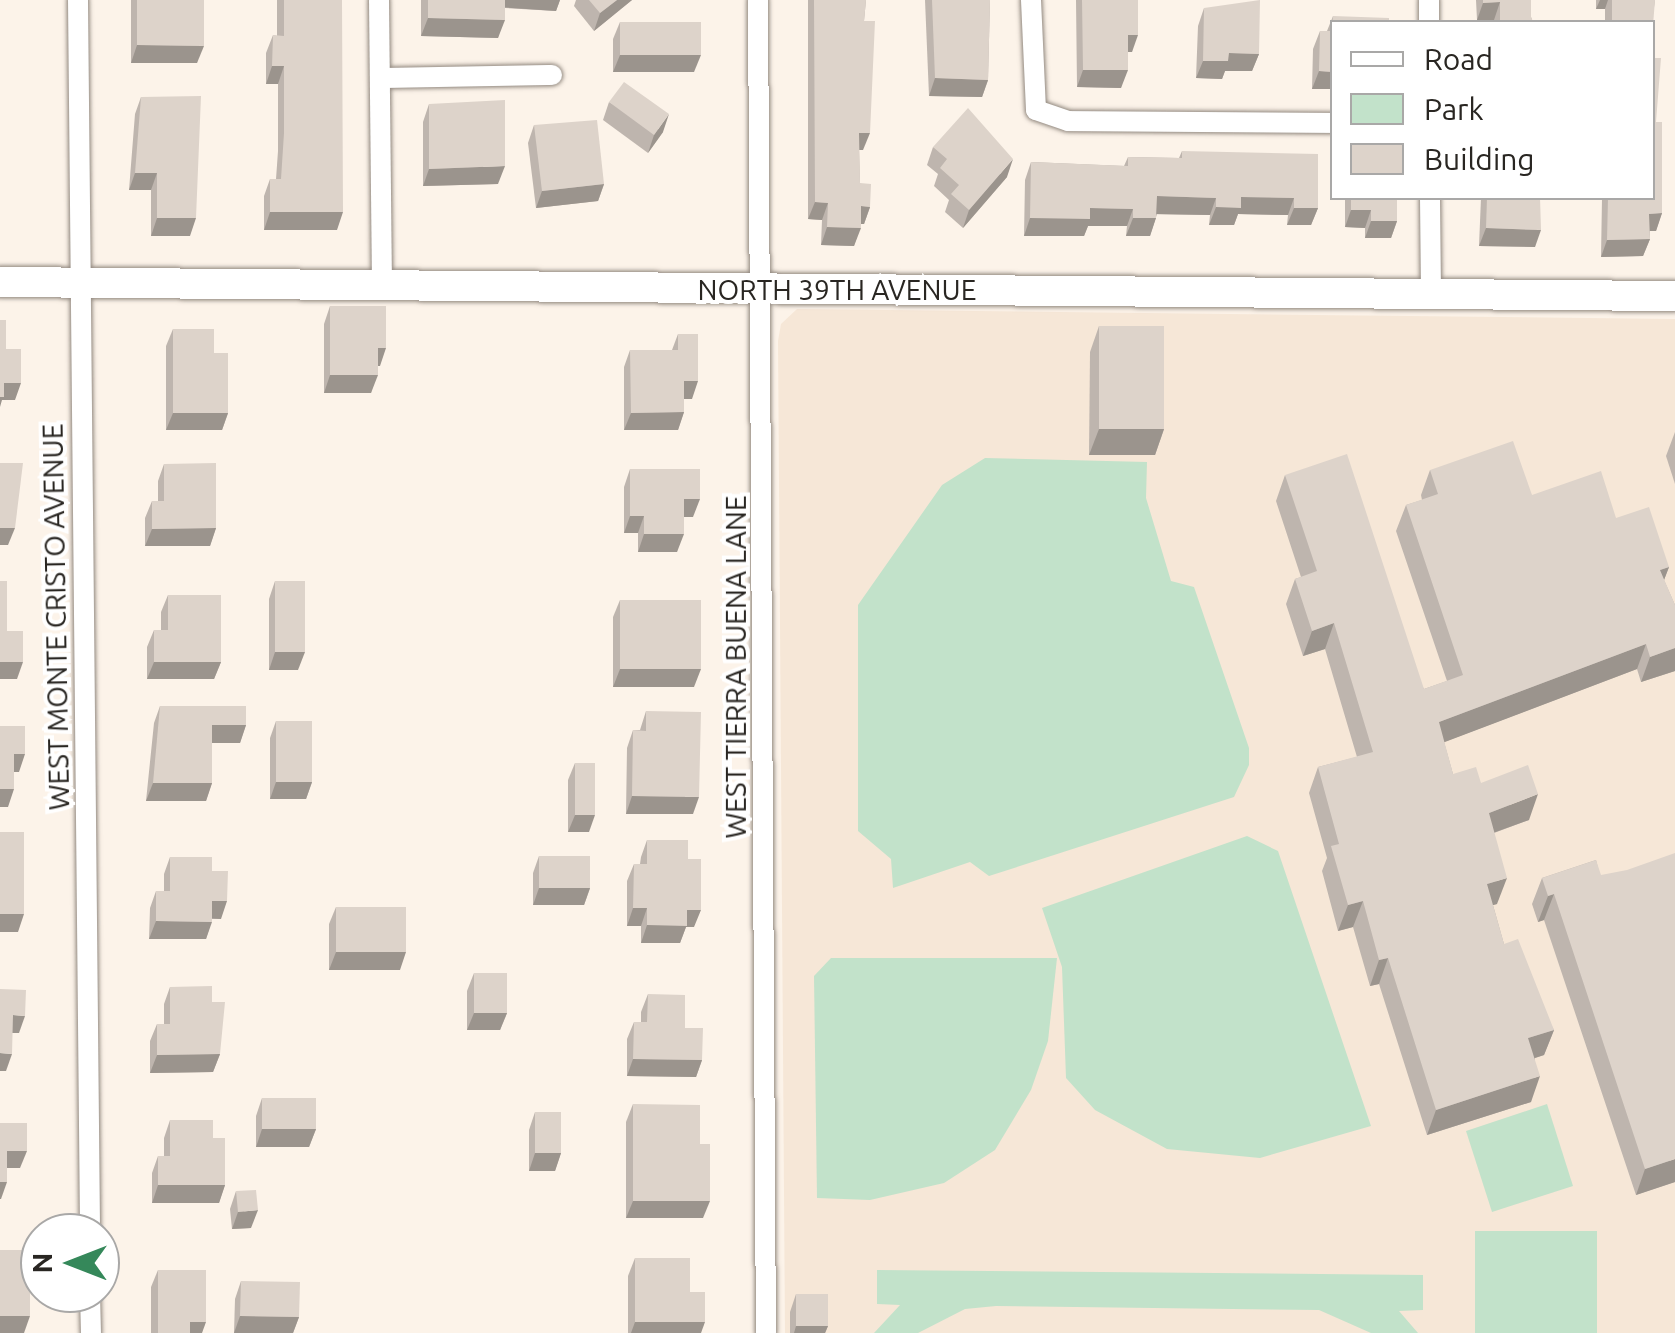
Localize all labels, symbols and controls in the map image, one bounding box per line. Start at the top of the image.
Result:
legend [1330,20,1655,200]
text: Road [1424,42,1493,76]
text: Park [1424,92,1484,126]
text: Building [1424,142,1535,176]
street label: NORTH 39TH AVENUE [698,273,976,307]
street label: WEST MONTE CRISTO AVENUE [36,423,76,811]
street label: WEST TIERRA BUENA LANE [719,495,753,839]
north arrow [20,1213,120,1313]
text: N [26,1253,57,1273]

